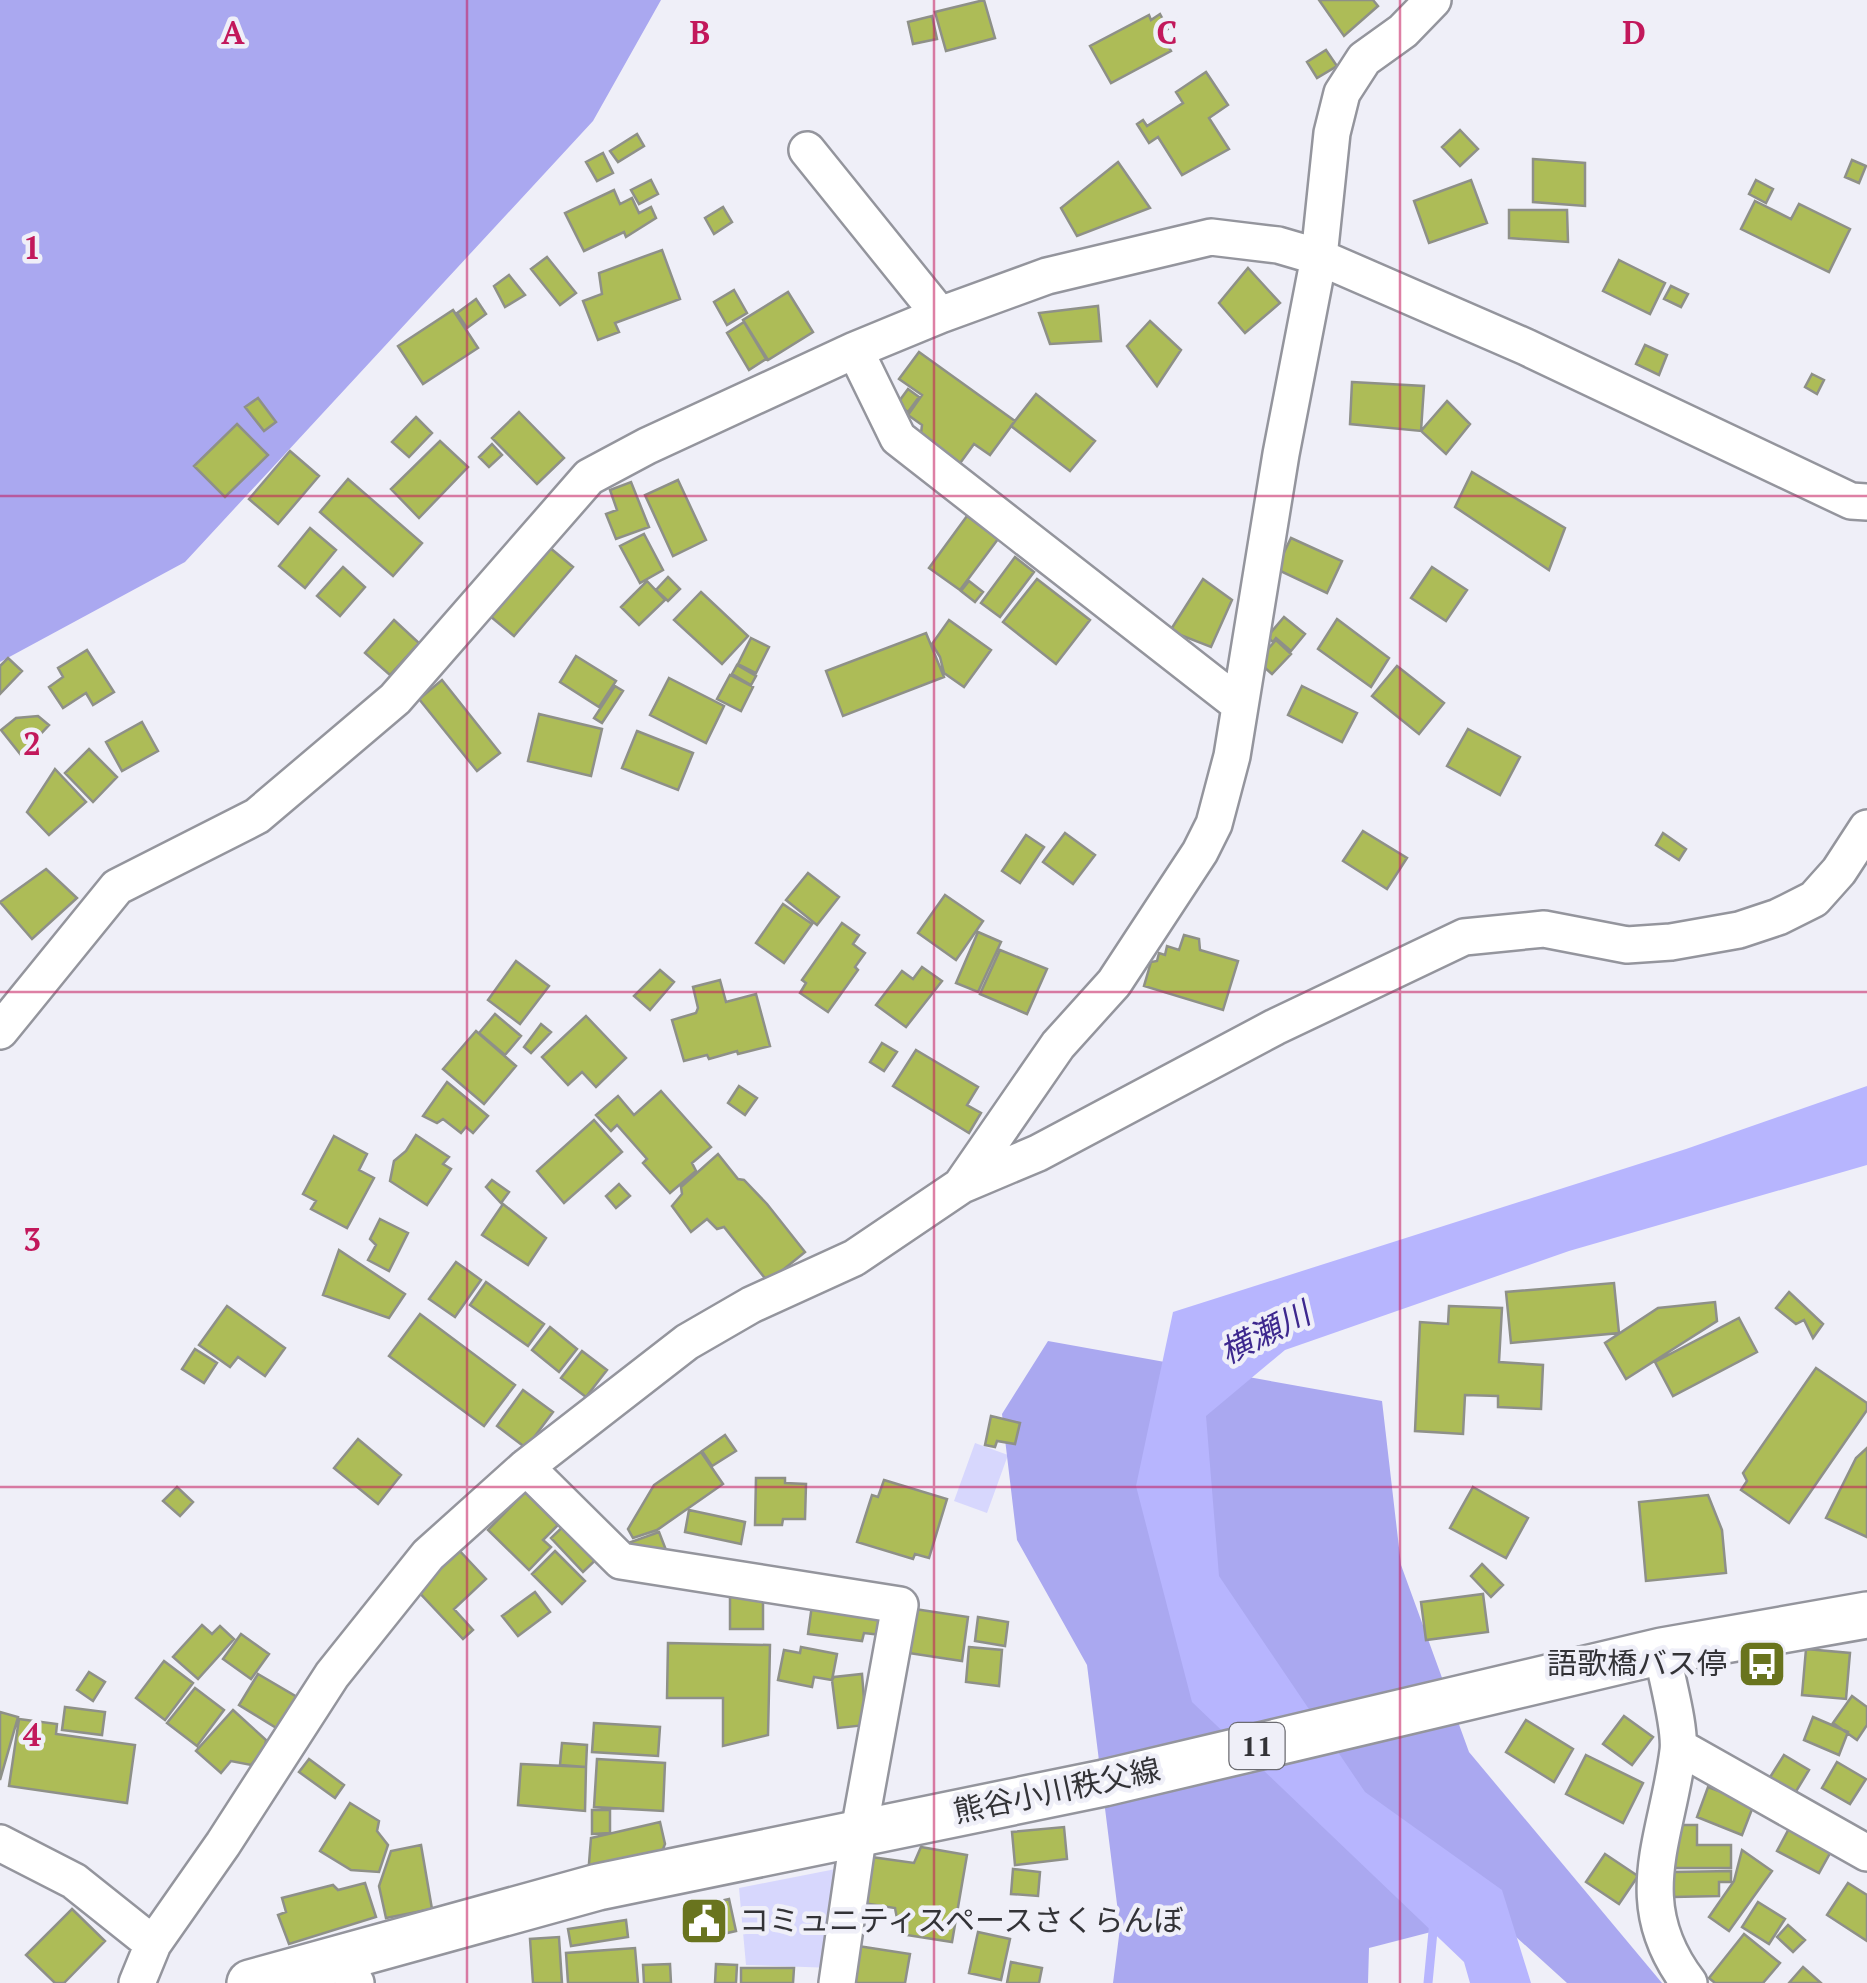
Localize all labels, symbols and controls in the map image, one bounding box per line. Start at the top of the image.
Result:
text: A [221,11,245,53]
text: B [690,11,710,53]
text: C [1157,11,1177,53]
text: D [1622,11,1646,53]
text: 1 [23,226,41,268]
text: 2 [23,722,41,764]
text: 3 [23,1218,41,1260]
water label: 横瀬川 [1212,1290,1320,1373]
bus stop icon: 語歌橋バス停 [1736,1638,1788,1690]
place label: 語歌橋バス停 [1547,1643,1727,1683]
text: 4 [23,1713,41,1755]
road number: 11 [1230,1723,1284,1769]
street label: 熊谷小川秩父線 [950,1749,1164,1831]
public building icon: コミュニティスペースさくらんぼ [678,1895,730,1947]
place label: コミュニティスペースさくらんぼ [739,1900,1184,1940]

